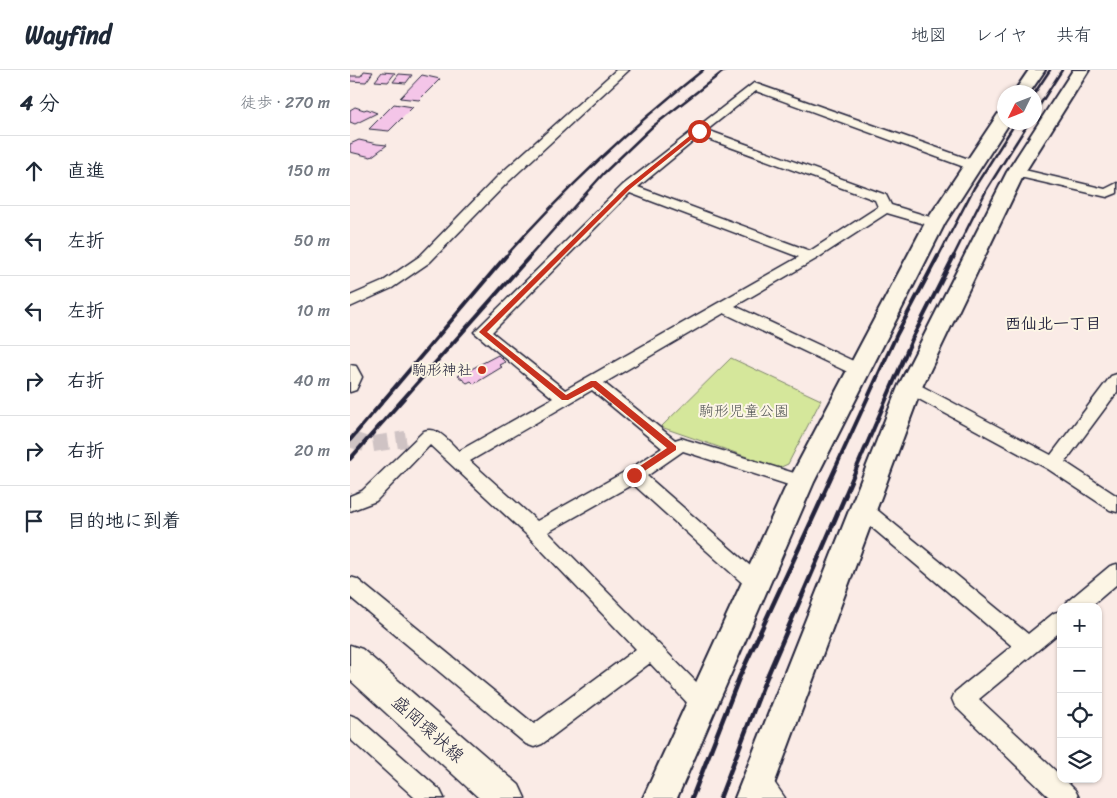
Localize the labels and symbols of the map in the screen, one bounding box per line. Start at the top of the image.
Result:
north arrow [997,85,1042,130]
route start [688,120,711,143]
district label: 西仙北一丁目 [1005,309,1101,338]
place label: 駒形神社 [412,357,472,383]
marker: 駒形神社 [476,364,488,376]
park label: 駒形児童公園 [699,398,789,424]
route end [623,464,646,487]
street label: 盛岡環状線 [384,687,472,771]

